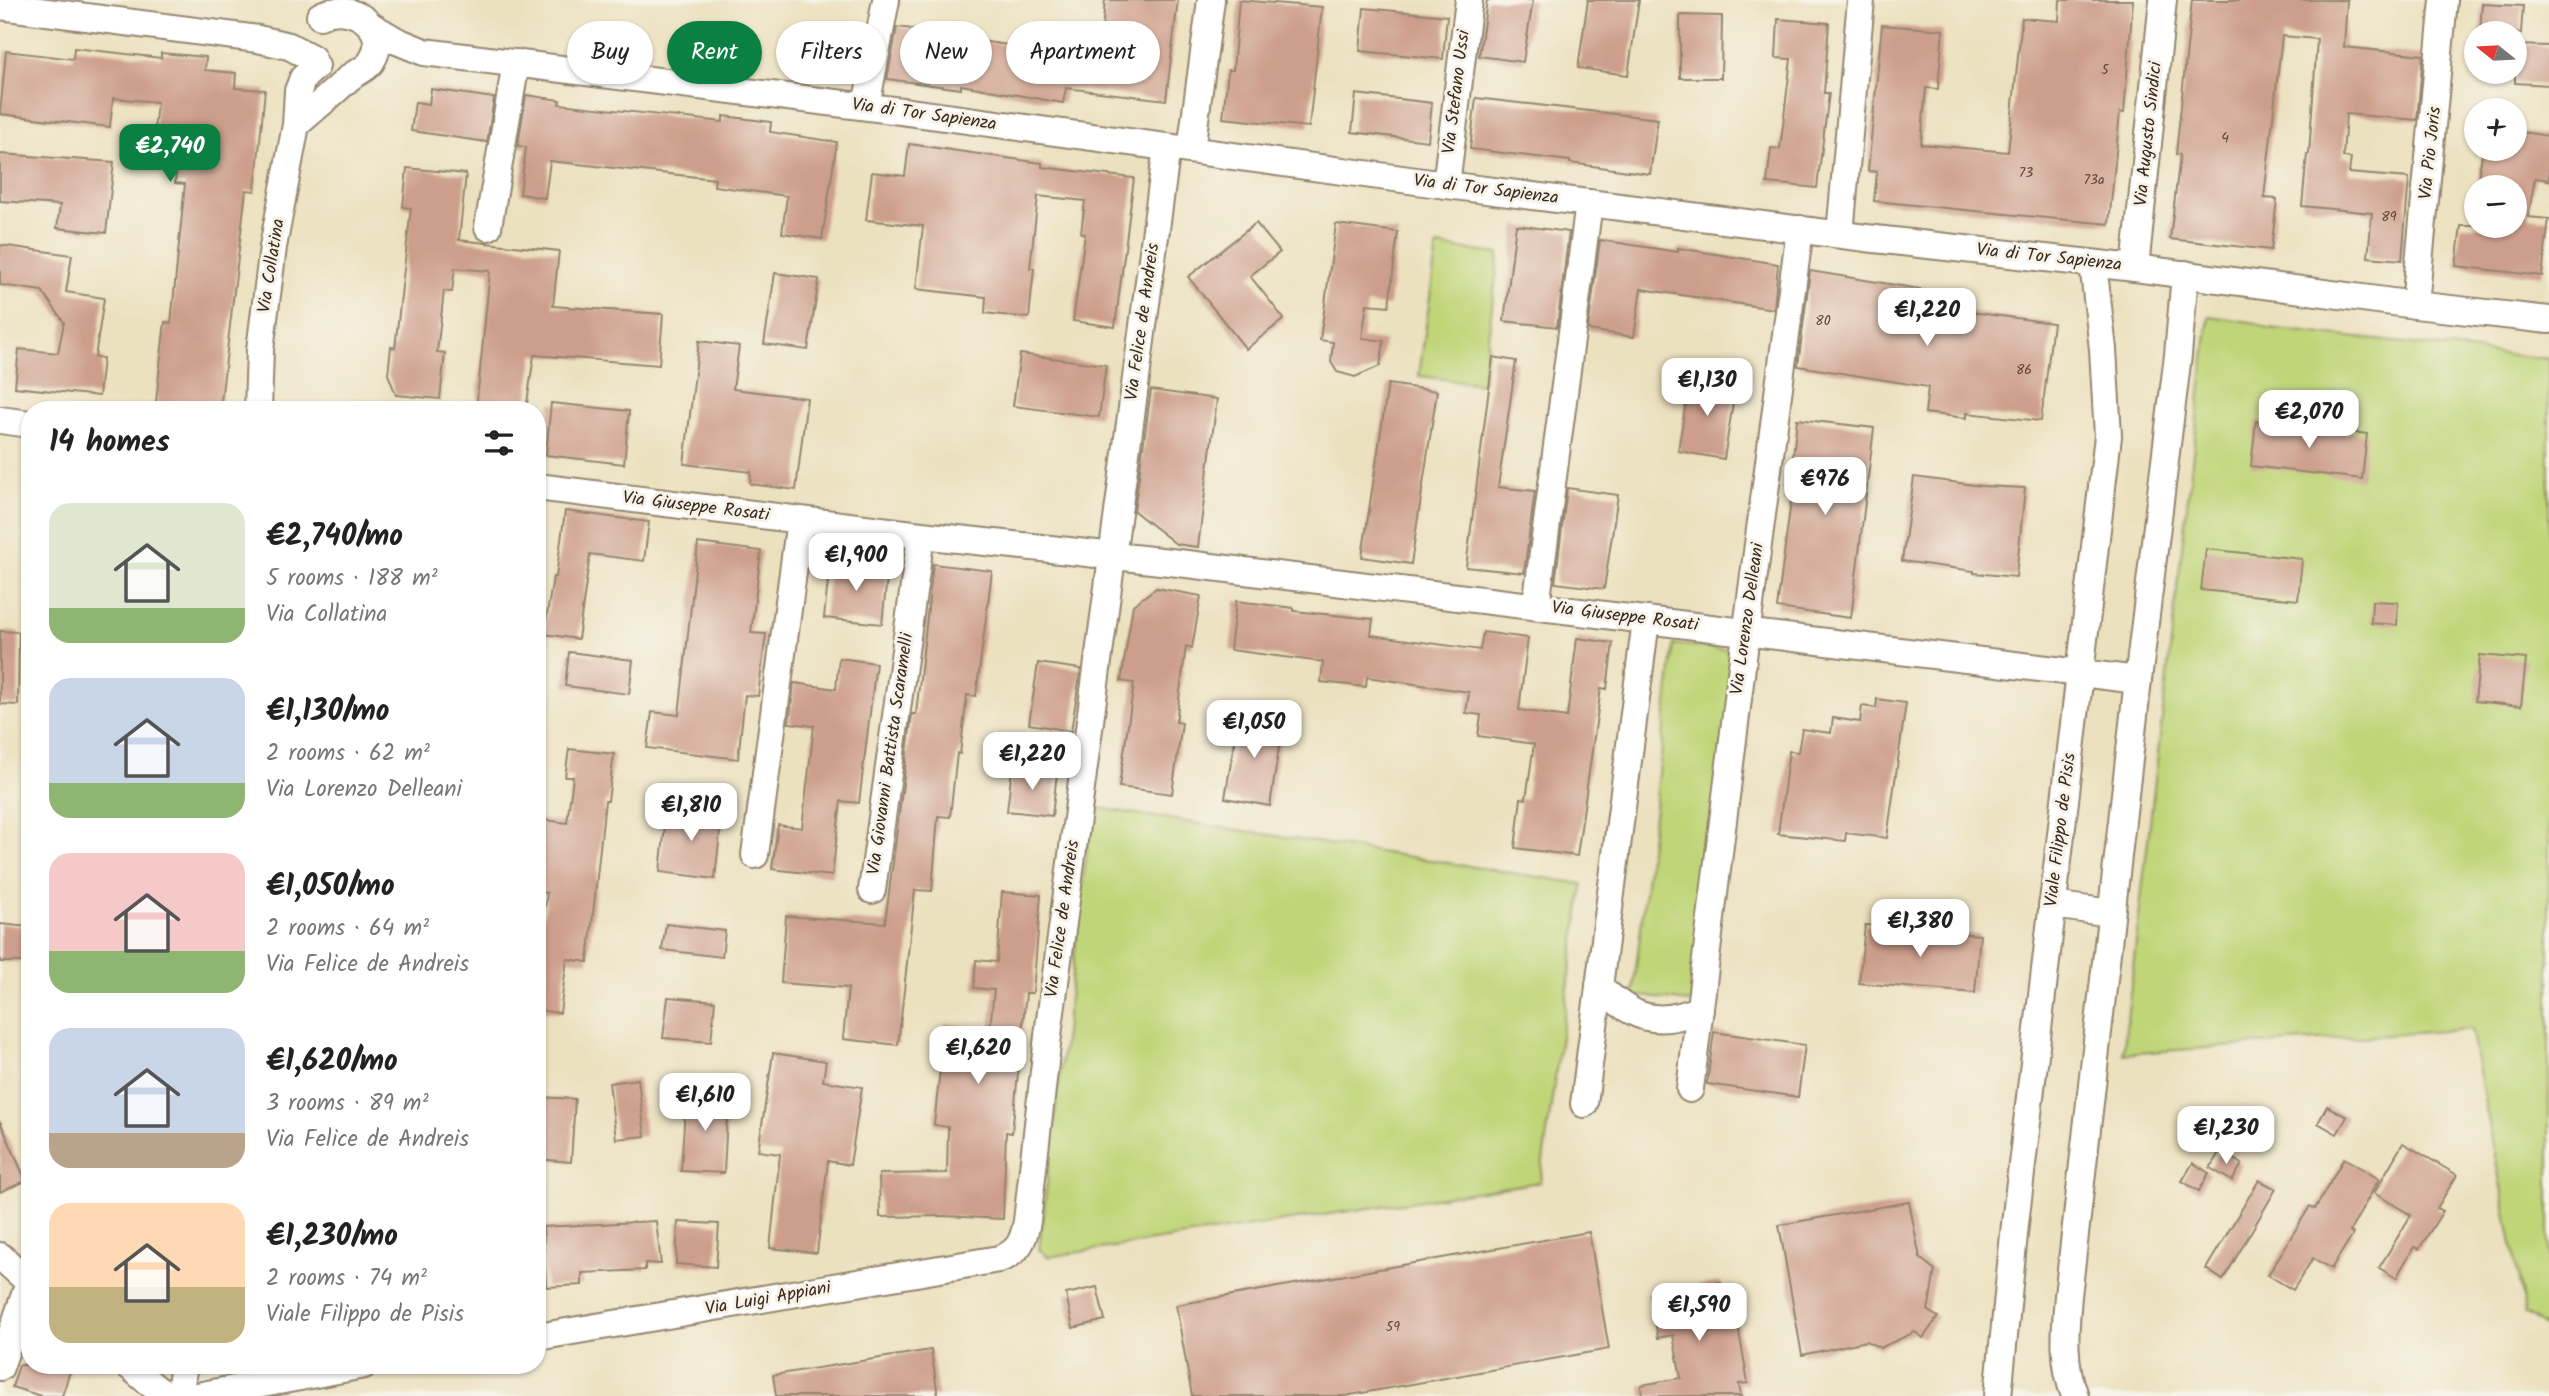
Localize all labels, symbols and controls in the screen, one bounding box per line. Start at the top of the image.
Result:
chip: Buy [567,21,653,84]
chip: Rent [667,21,762,84]
chip: Filters [776,21,886,84]
chip: New [900,21,992,84]
chip: Apartment [1006,21,1160,84]
north arrow [2464,21,2527,84]
map controls [2464,21,2527,238]
street label: Via Stefano Ussi [1435,28,1479,156]
house number: 5 [2101,59,2110,81]
street label: Via Augusto Sindici [2127,60,2171,208]
street label: Via di Tor Sapienza [850,90,998,140]
button: + [2464,98,2527,161]
street label: Via Pio Joris [2412,105,2450,201]
pin: €2,740 [113,124,227,184]
house number: 4 [2221,127,2229,149]
text: €2,740 [135,129,205,165]
house number: 73 [2019,162,2033,184]
street label: Via di Tor Sapienza [1412,167,1560,213]
house number: 73a [2083,169,2105,191]
button: − [2464,175,2527,238]
house number: 89 [2381,206,2397,228]
street label: Via Collatina [250,217,294,315]
street label: Via di Tor Sapienza [1975,236,2123,280]
street label: Via Felice de Andreis [1118,241,1168,403]
pin: €1,220 [1870,288,1984,348]
text: €1,220 [1894,293,1960,329]
house number: 80 [1815,310,1831,332]
pin: €1,130 [1650,358,1764,418]
house number: 86 [2016,359,2032,381]
text: €1,130 [1678,363,1736,399]
pin: €2,070 [2252,391,2366,450]
text: €2,070 [2275,395,2343,431]
text: 14 homes [49,419,170,467]
icon: filters [480,424,518,462]
pin: €976 [1784,458,1866,517]
text: €976 [1800,462,1850,498]
street label: Via Giuseppe Rosati [621,484,772,530]
text: €2,740/mo [266,513,403,561]
icon: home [105,531,189,615]
pin: €1,900 [799,534,913,593]
text: €1,900 [825,538,887,574]
street label: Via Lorenzo Delleani [1723,540,1773,697]
text: 5 rooms · 188 m² [266,561,438,597]
street label: Via Giuseppe Rosati [1550,594,1701,640]
text: Via Collatina [266,597,387,633]
street label: Via Giovanni Battista Scaramelli [860,630,922,877]
text: €1,130/mo [266,688,390,736]
pin: €1,050 [1197,700,1311,760]
text: €1,050 [1223,705,1285,741]
icon: home [105,706,189,790]
pin: €1,220 [975,732,1089,792]
text: 2 rooms · 62 m² [266,736,430,772]
text: €1,220 [999,737,1065,773]
street label: Viale Filippo de Pisis [2037,751,2085,909]
text: Via Lorenzo Delleani [266,772,462,808]
pin: €1,810 [634,784,748,843]
text: €1,810 [661,788,721,824]
street label: Via Felice de Andreis [1038,838,1088,1000]
text: €1,050/mo [266,863,395,911]
icon: home [105,881,189,965]
pin: €1,380 [1863,900,1977,959]
text: €1,380 [1887,904,1953,940]
text: 2 rooms · 64 m² [266,911,429,947]
text: Via Felice de Andreis [266,947,469,983]
pin: €1,620 [921,1026,1035,1086]
text: €1,620 [945,1031,1011,1067]
text: €1,620/mo [266,1038,398,1086]
icon: home [105,1056,189,1140]
pin: €1,610 [648,1074,762,1133]
text: €1,610 [676,1078,734,1114]
text: 3 rooms · 89 m² [266,1086,429,1122]
pin: €1,230 [2169,1106,2283,1166]
text: €1,230 [2193,1111,2259,1147]
text: Via Felice de Andreis [266,1122,469,1158]
text: €1,230/mo [266,1213,398,1261]
icon: home [105,1231,189,1315]
text: 2 rooms · 74 m² [266,1261,427,1297]
street label: Via Luigi Appiani [703,1274,834,1324]
pin: €1,590 [1642,1284,1756,1343]
text: €1,590 [1668,1288,1730,1324]
text: Viale Filippo de Pisis [266,1297,464,1333]
house number: 59 [1386,1316,1400,1338]

